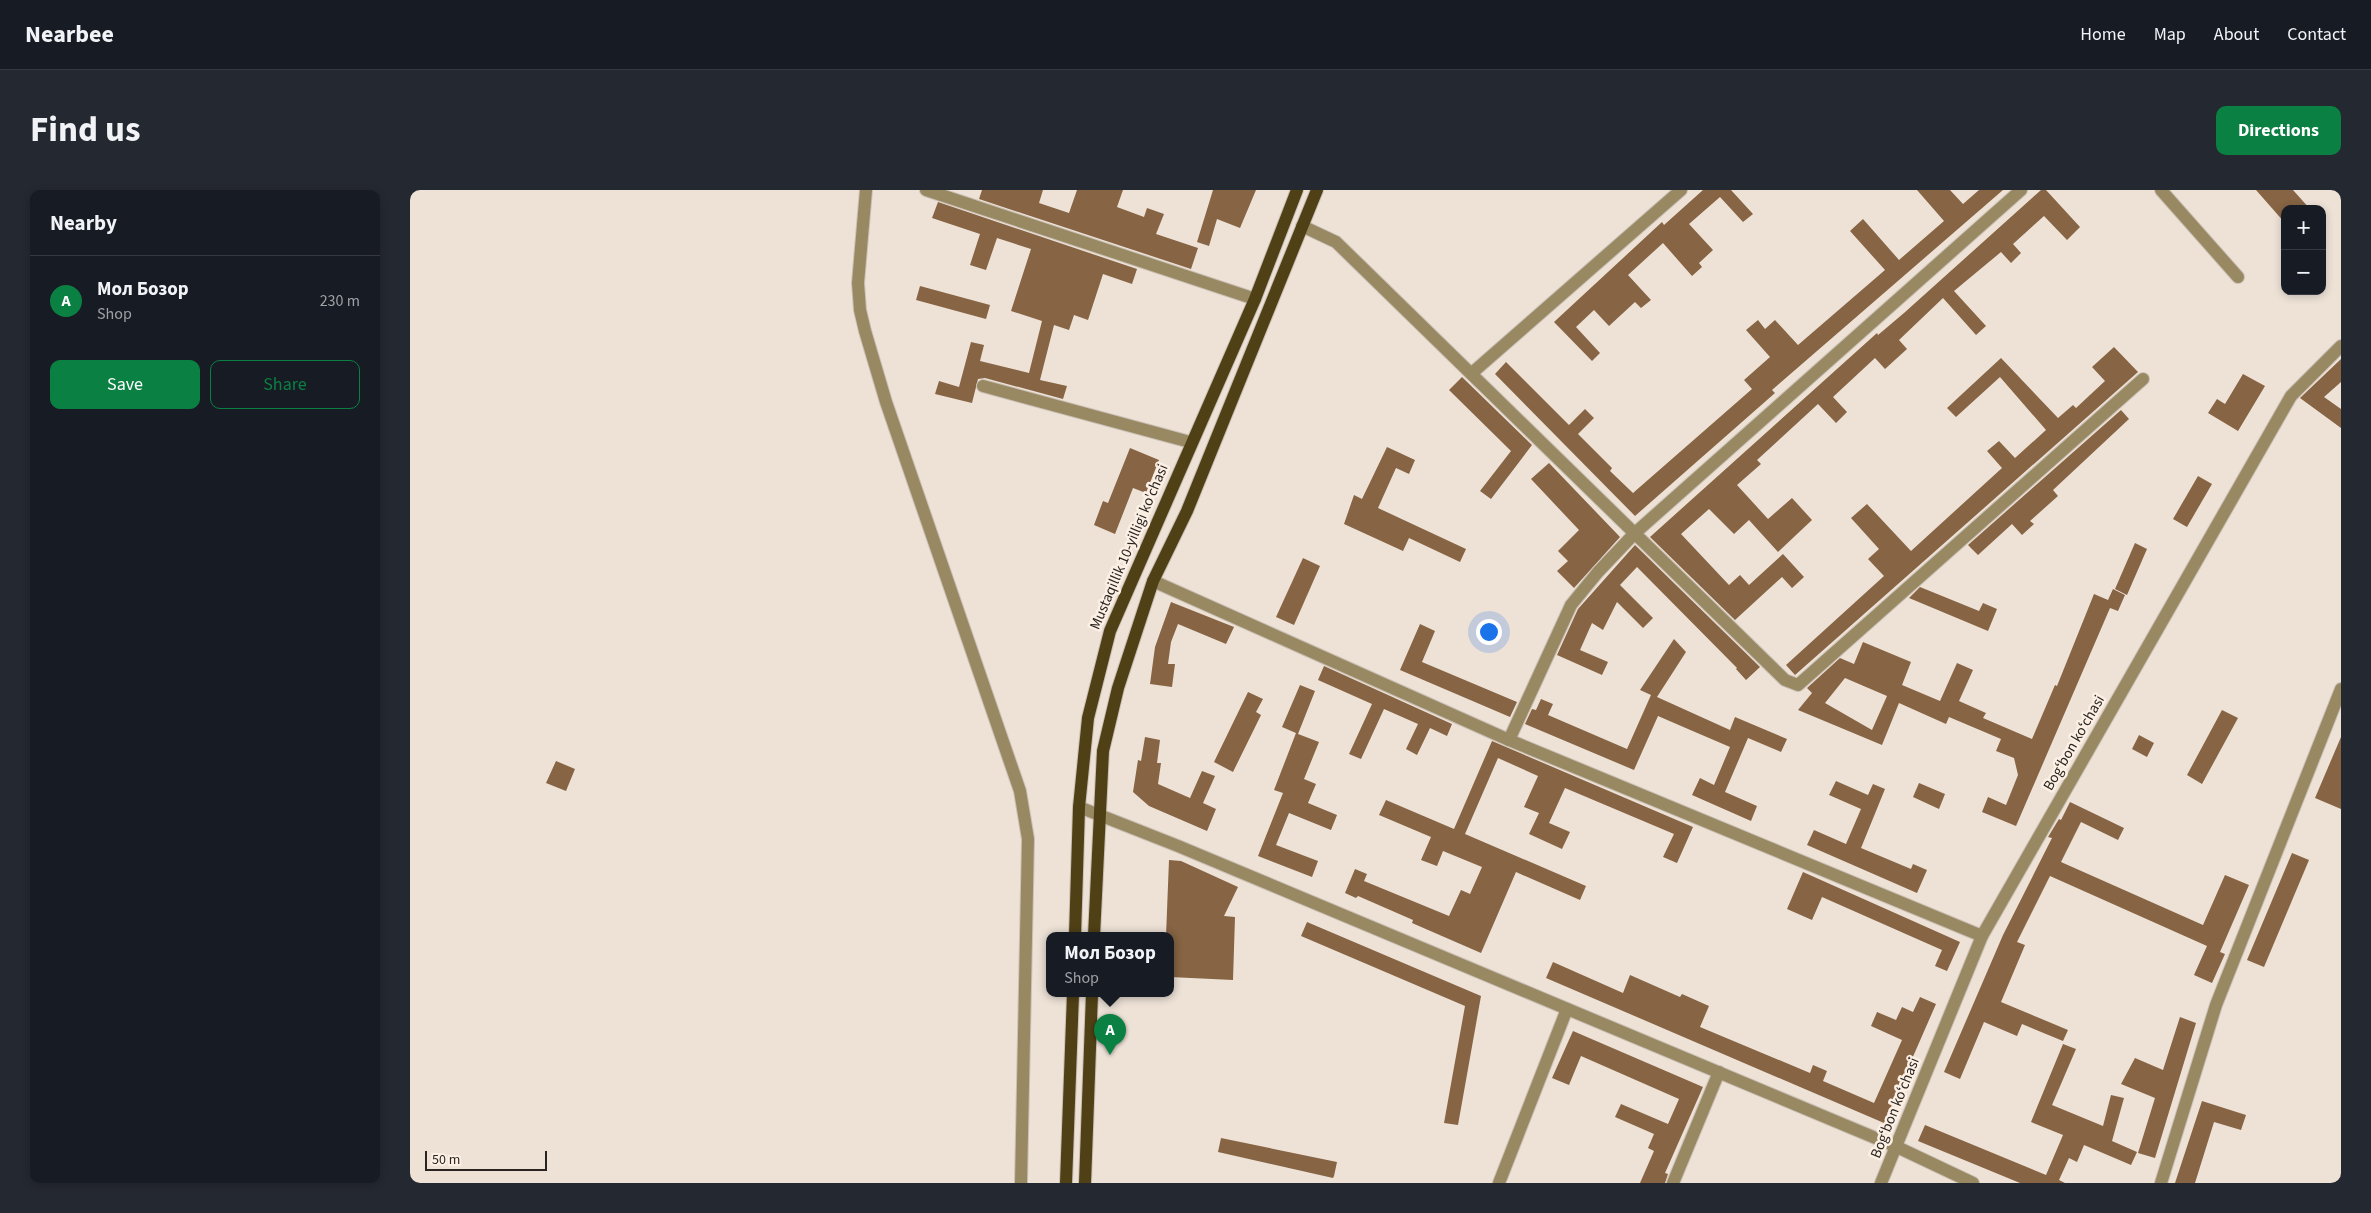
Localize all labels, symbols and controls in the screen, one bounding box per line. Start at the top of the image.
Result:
text: Nearbee [25,17,114,52]
text: Home [2080,22,2126,47]
text: Map [2154,22,2186,47]
text: About [2214,22,2259,47]
text: Contact [2287,22,2346,47]
text: Find us [30,105,140,155]
button: Directions [2216,106,2341,155]
map controls [2281,205,2326,295]
button: + [2281,205,2326,250]
text: Nearby [50,208,117,238]
button: − [2281,250,2326,295]
text: Мол Бозор [97,276,189,303]
text: A [61,290,71,312]
text: 230 m [320,290,360,312]
text: Shop [97,303,132,325]
button: Save [50,360,200,409]
button: Share [210,360,360,409]
street label: Mustaqillik 10-yilligi ko'chasi [1085,461,1173,633]
your location [1476,619,1502,645]
street label: Bogʻbon koʻchasi [2038,691,2110,795]
popup [1046,932,1174,997]
text: Мол Бозор [1064,940,1156,967]
text: Shop [1064,967,1099,989]
pin: A [1094,1014,1126,1055]
street label: Bogʻbon koʻchasi [1865,1054,1925,1162]
scale bar [425,1148,548,1171]
text: 50 m [432,1150,460,1170]

